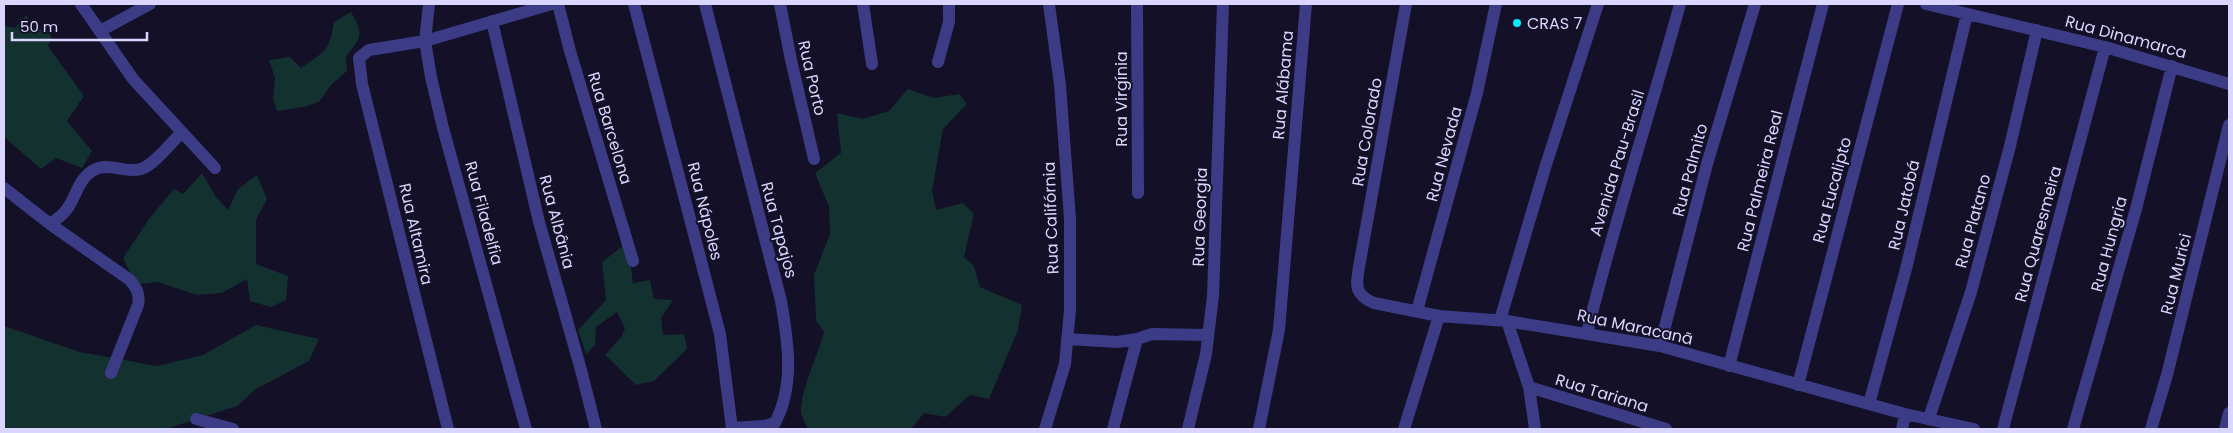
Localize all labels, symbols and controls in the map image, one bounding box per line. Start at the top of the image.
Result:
scale bar [12,10,148,42]
street label: Rua Dinamarca [2063,10,2189,64]
place label: CRAS 7 [1527,12,1583,35]
text: 50 m [20,16,58,37]
marker: CRAS 7 [1511,17,1523,29]
street label: Rua Alábama [1267,29,1299,141]
street label: Rua Porto [792,38,832,118]
street label: Rua Virgínia [1110,51,1133,147]
street label: Rua Barcelona [582,69,638,187]
street label: Rua Colorado [1346,76,1388,188]
street label: Avenida Pau-Brasil [1584,87,1650,239]
street label: Rua Nevada [1420,104,1468,204]
street label: Rua Palmeira Real [1731,108,1789,254]
street label: Rua Palmito [1667,121,1713,219]
street label: Rua Eucalipto [1807,134,1857,246]
street label: Rua Jatobá [1882,158,1926,252]
street label: Rua Filadelfia [459,159,509,267]
street label: Rua Nápoles [682,160,728,262]
street label: Rua Califórnia [1038,161,1064,275]
street label: Rua Quaresmeira [2009,163,2067,305]
street label: Rua Georgia [1187,167,1213,267]
street label: Rua Albânia [533,172,581,272]
street label: Rua Platano [1949,172,1997,270]
street label: Rua Tapajos [755,179,803,281]
street label: Rua Altamira [393,181,439,287]
street label: Rua Hungria [2085,194,2133,294]
street label: Rua Murici [2155,231,2197,317]
street label: Rua Maracanã [1575,303,1695,351]
street label: Rua Tariana [1553,368,1651,418]

